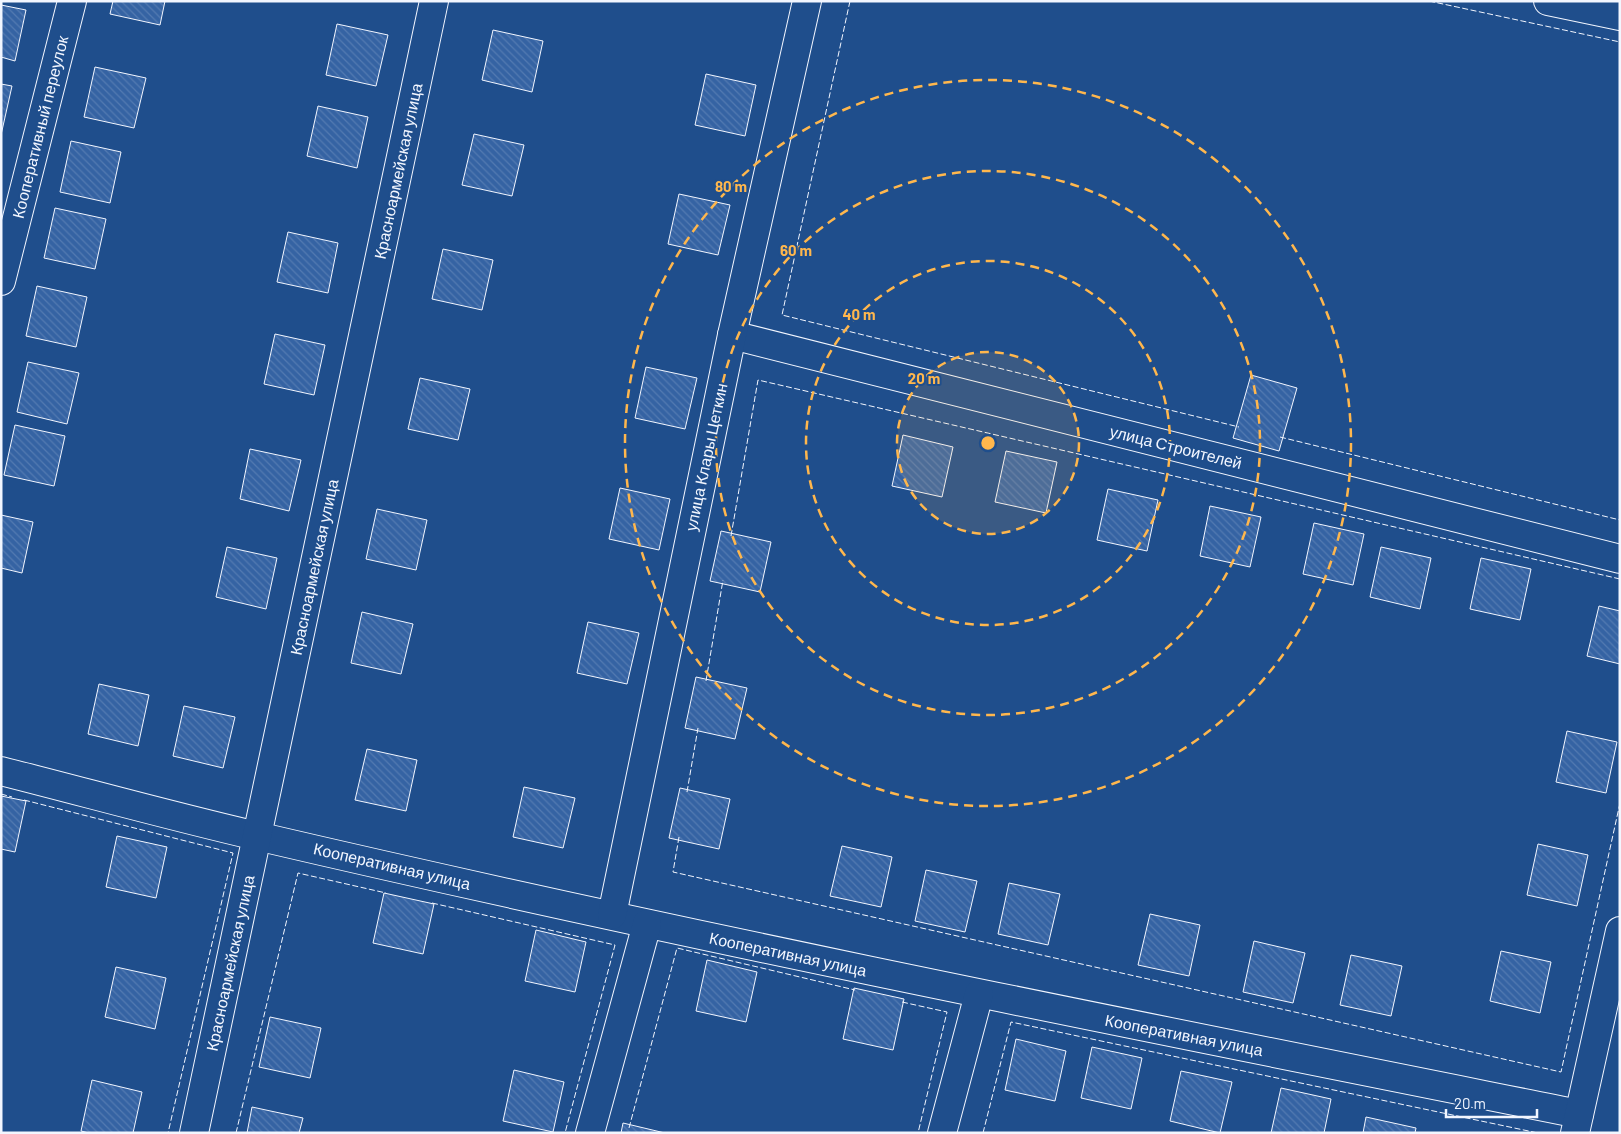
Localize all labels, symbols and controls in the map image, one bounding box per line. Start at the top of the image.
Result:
street label: Кооперативный переулок [8,33,72,220]
street label: Красноармейская улица [370,81,425,261]
text: 80 m [715,177,747,195]
text: 60 m [780,241,812,259]
text: 40 m [842,305,876,323]
text: 20 m [908,369,940,387]
street label: улица Клары Цеткин [681,381,730,533]
street label: улица Строителей [1108,421,1244,472]
centre of rings [979,434,997,452]
street label: Красноармейская улица [286,477,341,657]
street label: Кооперативная улица [312,838,473,893]
street label: Красноармейская улица [202,873,257,1053]
street label: Кооперативная улица [708,928,869,980]
street label: Кооперативная улица [1104,1010,1265,1059]
scale bar [1446,1086,1537,1118]
text: 20 m [1454,1094,1486,1112]

